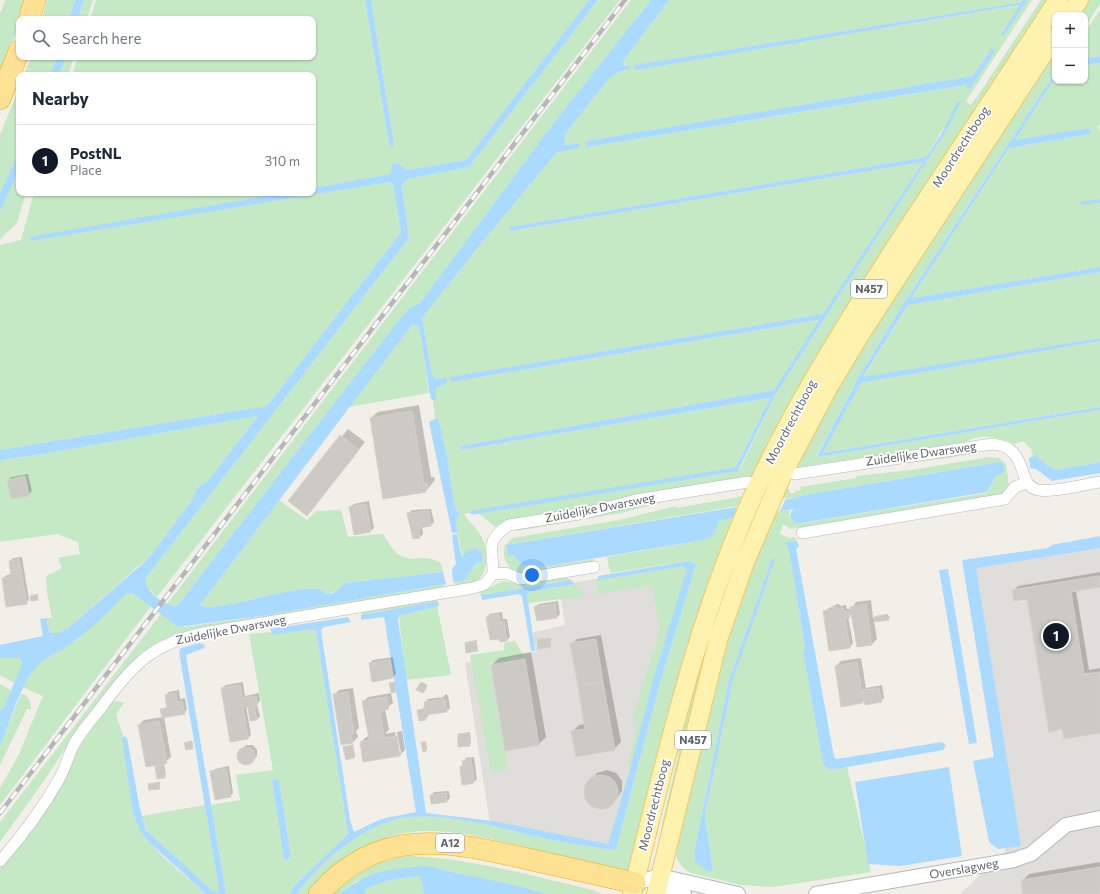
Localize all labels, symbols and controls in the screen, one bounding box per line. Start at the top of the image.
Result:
map controls [1052,12,1088,84]
button: + [1052,12,1088,48]
search box [16,16,316,60]
icon: search [30,27,52,49]
text: Search here [62,29,141,47]
button: − [1052,48,1088,84]
text: Nearby [32,88,89,109]
street label: Moordrechtboog [929,103,992,190]
text: PostNL [70,144,122,162]
text: 1 [42,153,48,169]
text: 310 m [265,153,300,169]
text: Place [70,162,102,178]
road number: N457 [851,280,887,298]
street label: Moordrechtboog [762,376,819,466]
street label: Zuidelijke Dwarsweg [864,438,978,468]
street label: Zuidelijke Dwarsweg [544,489,657,525]
your location [522,565,542,585]
street label: Zuidelijke Dwarsweg [175,611,288,647]
pin: 1 [1043,621,1069,651]
road number: N457 [675,731,711,749]
street label: Moordrechtboog [635,757,671,852]
road number: A12 [436,834,464,852]
street label: Overslagweg [928,855,1000,881]

